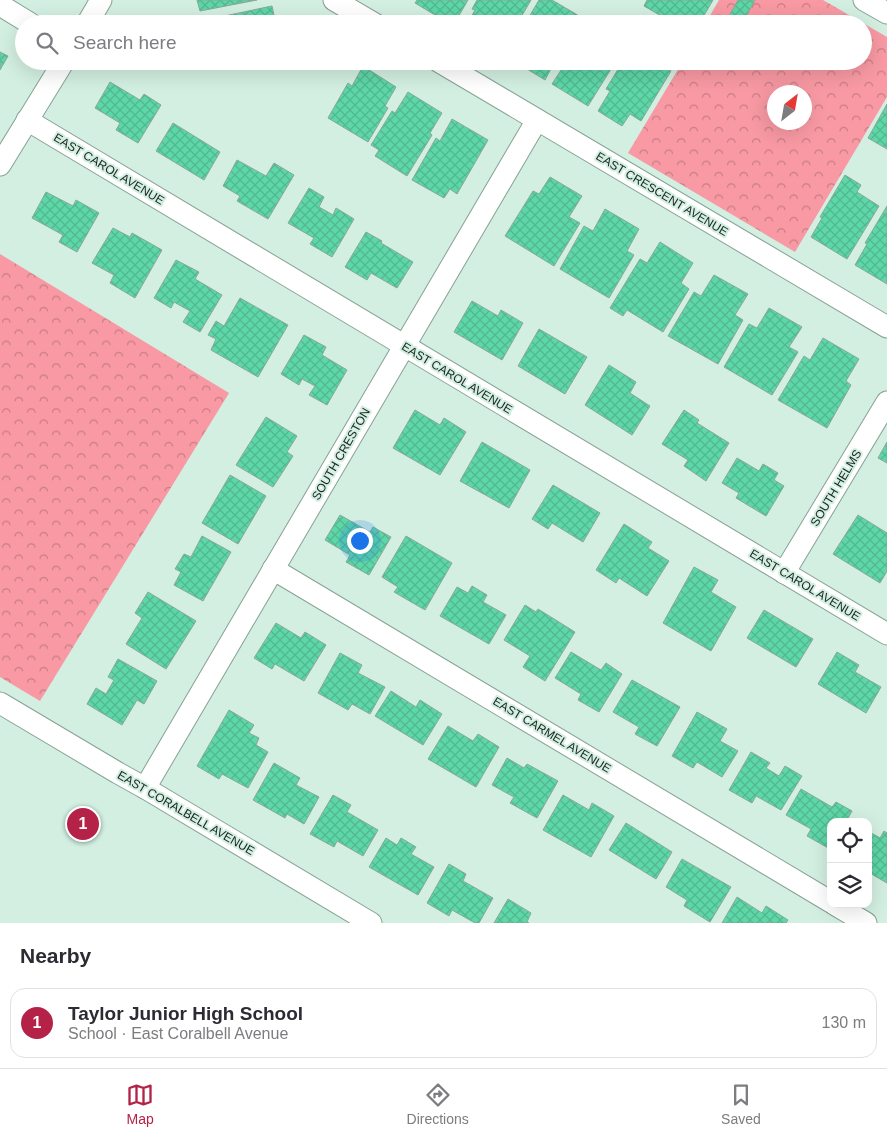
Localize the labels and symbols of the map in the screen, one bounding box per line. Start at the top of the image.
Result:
north arrow [767,85,812,130]
street label: EAST CAROL AVENUE [51,130,167,208]
street label: EAST CRESCENT AVENUE [594,149,730,239]
street label: EAST CAROL AVENUE [399,339,515,417]
street label: SOUTH CRESTON [309,406,373,502]
street label: SOUTH HELMS [808,447,864,529]
your location [347,528,373,554]
street label: EAST CAROL AVENUE [747,546,863,624]
street label: EAST CARMEL AVENUE [490,694,614,776]
street label: EAST CORALBELL AVENUE [115,768,257,858]
pin: 1 [67,805,99,843]

